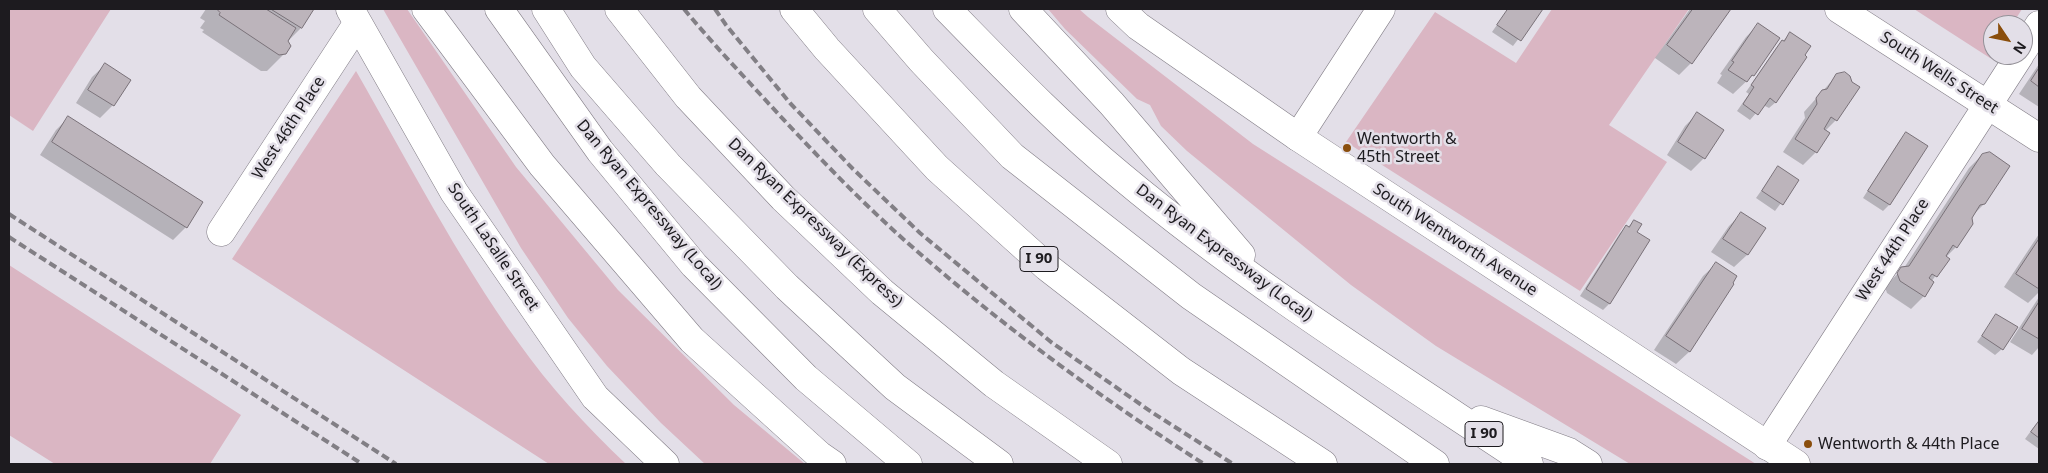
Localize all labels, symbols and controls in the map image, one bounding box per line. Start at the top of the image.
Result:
north arrow [1983,15,2033,65]
street label: South Wells Street [1877,28,2001,118]
text: N [2009,38,2031,58]
street label: West 46th Place [249,73,329,183]
street label: Dan Ryan Expressway (Local) [572,116,726,294]
place label: Wentworth & 45th Street [1357,129,1457,167]
street label: Dan Ryan Expressway (Express) [724,134,906,312]
marker: Wentworth & 45th Street [1341,142,1353,154]
street label: South LaSalle Street [443,180,543,314]
street label: Dan Ryan Expressway (Local) [1132,180,1316,326]
street label: South Wentworth Avenue [1369,180,1541,300]
street label: West 44th Place [1853,195,1933,305]
road number: I 90 [1020,246,1058,272]
road number: I 90 [1465,422,1503,446]
place label: Wentworth & 44th Place [1818,434,1999,454]
marker: Wentworth & 44th Place [1802,438,1814,450]

